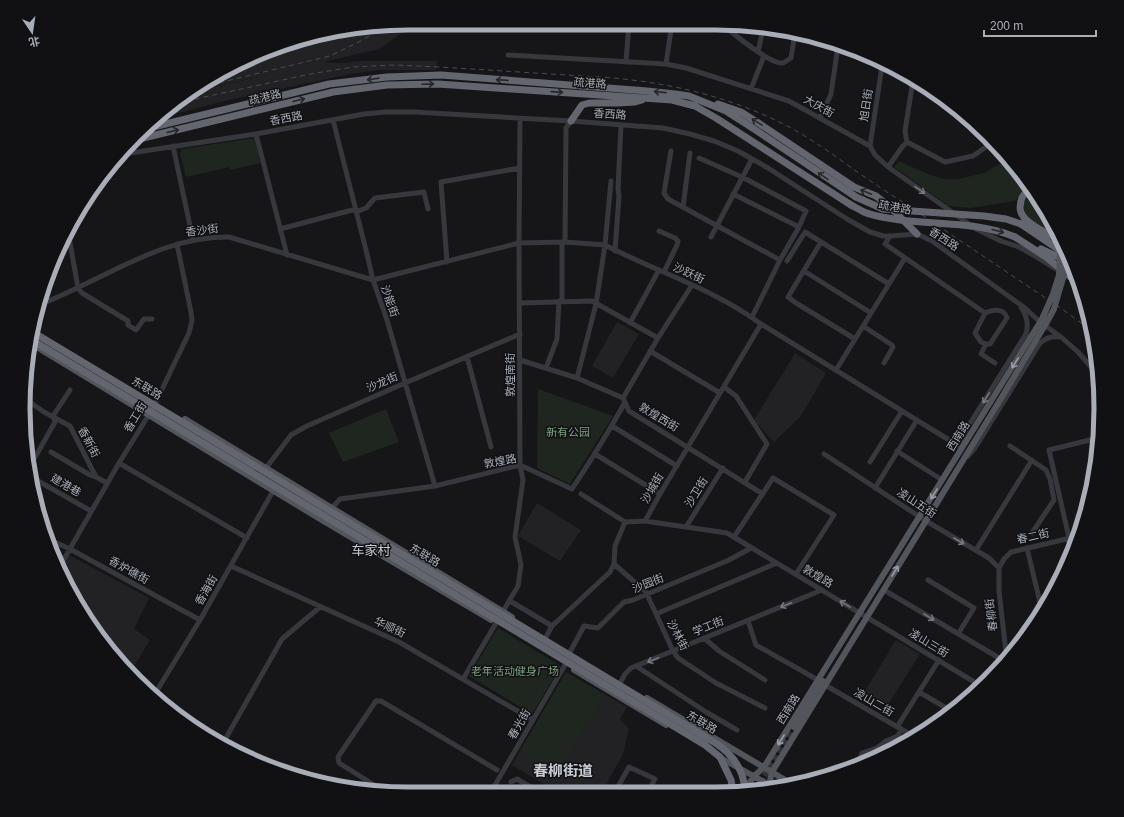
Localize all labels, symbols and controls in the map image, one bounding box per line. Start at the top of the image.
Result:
north arrow [12,12,52,52]
scale bar [984,12,1096,38]
text: 200 m [990,19,1023,33]
text: 北 [28,35,41,49]
one-way arrow [367,75,380,82]
one-way arrow [496,76,509,83]
street label: 疏港路 [573,76,607,90]
one-way arrow [421,80,434,88]
street label: 疏港路 [248,87,282,107]
one-way arrow [550,88,563,95]
one-way arrow [654,88,667,96]
street label: 旭日街 [857,88,875,122]
street label: 大庆街 [802,93,836,119]
one-way arrow [292,96,305,104]
street label: 香西路 [593,107,627,121]
street label: 香西路 [269,109,303,127]
one-way arrow [752,118,763,126]
one-way arrow [166,127,179,134]
one-way arrow [818,171,829,180]
one-way arrow [915,186,926,194]
one-way arrow [860,188,872,196]
street label: 疏港路 [878,198,912,216]
street label: 香沙街 [185,222,219,238]
street label: 香西路 [927,225,961,253]
one-way arrow [991,227,1004,235]
street label: 沙跃街 [672,261,706,285]
street label: 沙能街 [379,283,401,319]
street label: 敦煌南街 [504,353,516,397]
one-way arrow [1011,357,1019,368]
street label: 沙龙街 [364,370,400,394]
street label: 东联路 [130,374,164,402]
one-way arrow [981,393,990,404]
street label: 香工街 [121,400,149,434]
street label: 敦煌西街 [637,401,681,433]
street label: 西南路 [944,419,972,453]
street label: 香新街 [76,425,102,459]
park label: 新有公园 [546,426,590,438]
street label: 敦煌路 [483,452,517,470]
street label: 沙城街 [639,471,665,505]
street label: 建港巷 [49,472,83,498]
street label: 沙卫街 [682,475,710,509]
street label: 凌山五街 [895,486,939,520]
one-way arrow [929,488,937,500]
street label: 春二街 [1016,526,1050,546]
one-way arrow [953,537,965,545]
street label: 东联路 [408,541,442,569]
district label: 车家村 [351,543,391,558]
street label: 香炉礁街 [107,554,151,586]
street label: 敦煌路 [801,562,835,590]
one-way arrow [892,565,900,577]
street label: 沙园街 [630,571,666,595]
street label: 香海街 [193,573,219,607]
street label: 春柳街 [983,598,999,632]
one-way arrow [839,599,851,607]
one-way arrow [780,602,792,609]
one-way arrow [923,613,935,621]
street label: 学工街 [690,614,726,638]
street label: 华顺街 [373,615,407,639]
street label: 沙林街 [665,618,691,652]
street label: 凌山三街 [907,627,951,659]
one-way arrow [647,656,659,664]
park label: 老年活动健身广场 [471,665,559,677]
street label: 凌山二街 [852,686,896,718]
street label: 西南路 [774,692,802,726]
street label: 春光街 [506,707,532,741]
street label: 东联路 [685,708,719,736]
one-way arrow [776,734,784,746]
district label: 春柳街道 [533,762,593,779]

